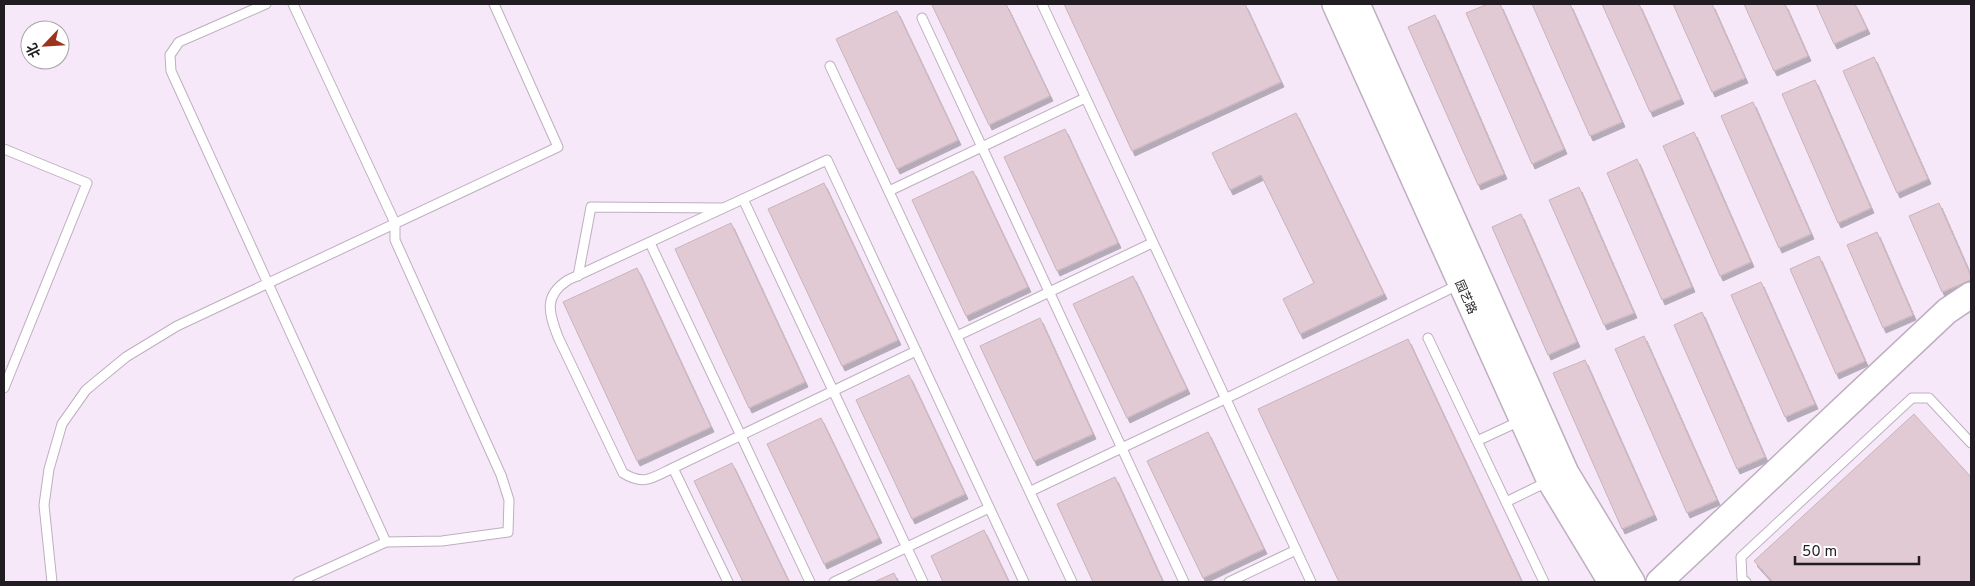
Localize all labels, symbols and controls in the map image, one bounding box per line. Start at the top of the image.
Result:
north arrow [20,20,70,70]
text: 北 [24,40,45,60]
street label: 园艺路 [1450,278,1480,317]
scale bar [1795,534,1919,566]
text: 50 m [1802,543,1837,562]

